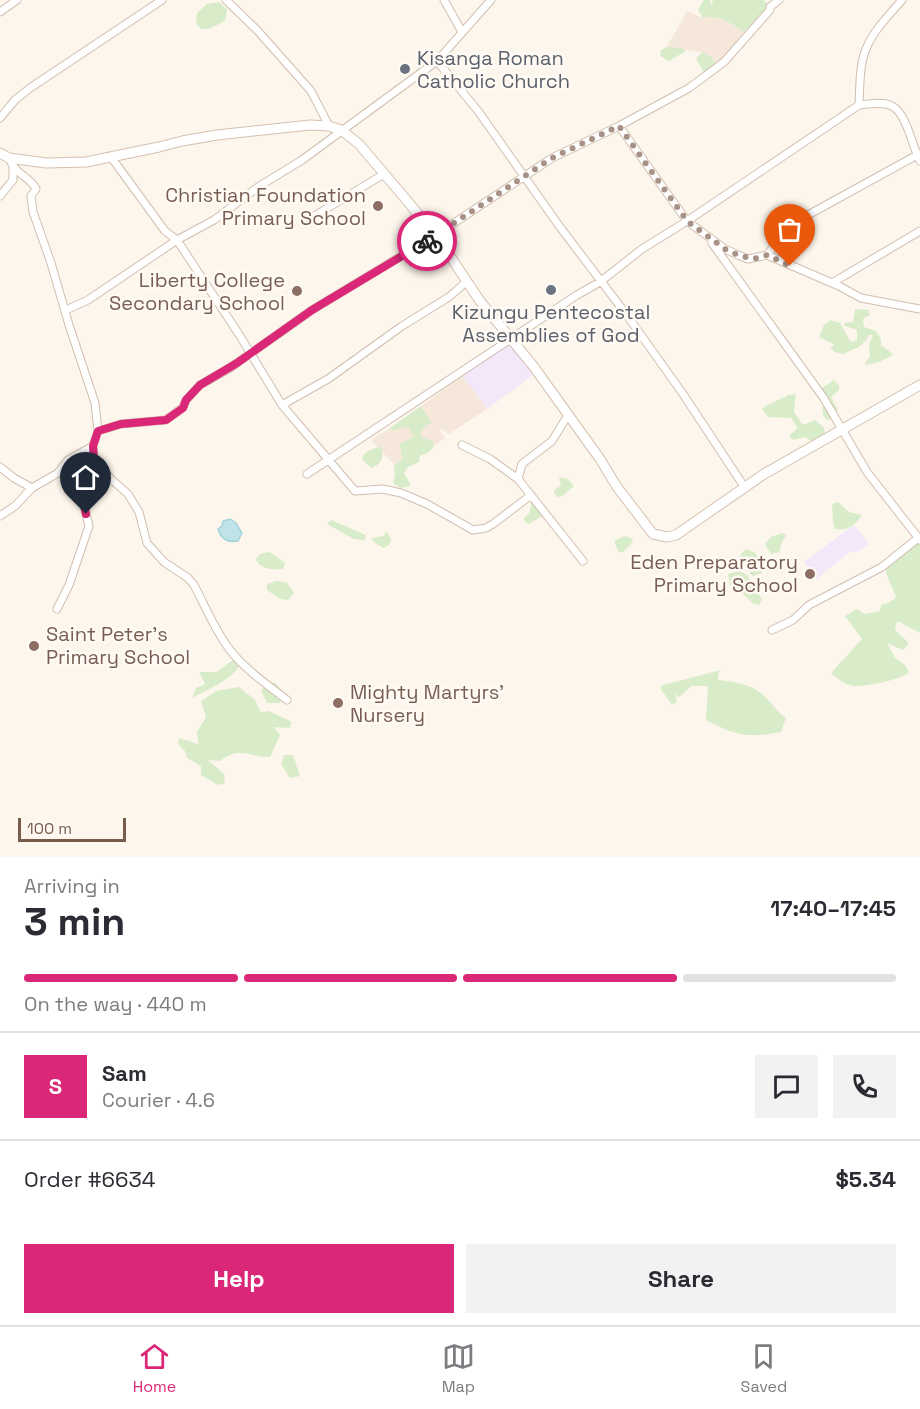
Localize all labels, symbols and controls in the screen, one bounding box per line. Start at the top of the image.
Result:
place label: Kisanga Roman Catholic Church [417,45,570,94]
marker: Kisanga Roman Catholic Church [398,62,412,76]
place label: Christian Foundation Primary School [165,182,366,231]
marker: Christian Foundation Primary School [371,199,385,213]
pin [764,204,815,266]
courier [397,211,457,271]
icon: bag [773,213,806,246]
icon: bike [411,225,444,258]
place label: Liberty College Secondary School [109,267,285,316]
marker: Kizungu Pentecostal Assemblies of God [544,283,558,297]
marker: Liberty College Secondary School [290,284,304,298]
place label: Kizungu Pentecostal Assemblies of God [452,299,650,348]
pin [60,452,111,514]
icon: home [69,461,102,494]
place label: Eden Preparatory Primary School [630,549,798,598]
marker: Eden Preparatory Primary School [803,567,817,581]
place label: Saint Peter's Primary School [46,621,190,670]
marker: Saint Peter's Primary School [27,639,41,653]
place label: Mighty Martyrs' Nursery [350,679,504,728]
marker: Mighty Martyrs' Nursery [331,696,345,710]
scale bar [18,815,126,842]
text: 100 m [27,818,72,839]
text: Arriving in [24,873,120,899]
text: 17:40–17:45 [770,894,896,922]
text: 3 min [24,897,125,946]
text: On the way · 440 m [24,991,207,1017]
button: chat [755,1055,818,1118]
button: phone [833,1055,896,1118]
text: Sam [102,1059,147,1087]
text: S [49,1072,62,1100]
text: Courier · 4.6 [102,1087,215,1113]
text: Order #6634 [24,1165,156,1193]
text: $5.34 [836,1165,896,1193]
button: Help [24,1244,454,1313]
button: Share [466,1244,896,1313]
tab: Home [133,1340,176,1397]
tab: Map [442,1340,475,1397]
tab: Saved [741,1340,787,1397]

